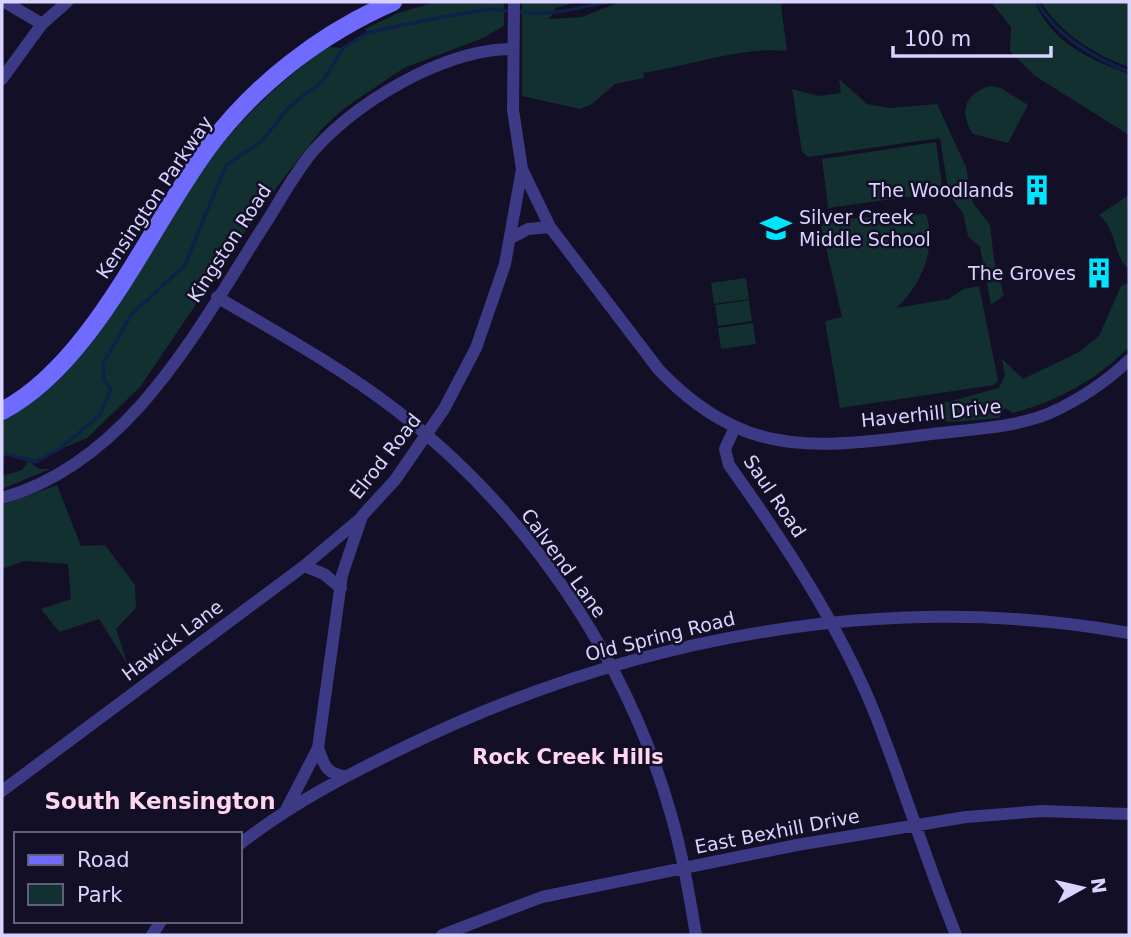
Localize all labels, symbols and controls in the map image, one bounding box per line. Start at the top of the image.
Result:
scale bar [893,14,1050,58]
text: 100 m [904,27,971,51]
street label: Kensington Parkway [91,112,217,282]
building icon: The Woodlands [1020,173,1054,207]
place label: The Woodlands [868,179,1014,201]
street label: Kingston Road [183,180,275,306]
place label: Silver Creek Middle School [799,206,931,250]
school or university icon: Silver Creek Middle School [759,211,793,245]
building icon: The Groves [1082,256,1116,290]
place label: The Groves [967,262,1076,284]
street label: Haverhill Drive [860,395,1002,431]
street label: Elrod Road [345,409,425,503]
street label: Saul Road [739,451,811,541]
street label: Calvend Lane [517,504,611,622]
street label: Hawick Lane [117,595,227,685]
street label: Old Spring Road [583,607,737,665]
district label: Rock Creek Hills [472,745,664,769]
district label: South Kensington [44,788,276,814]
street label: East Bexhill Drive [693,804,861,858]
legend [14,832,242,923]
text: Road [77,848,130,872]
north arrow [1047,853,1117,923]
text: N [1087,876,1111,895]
text: Park [77,883,123,907]

